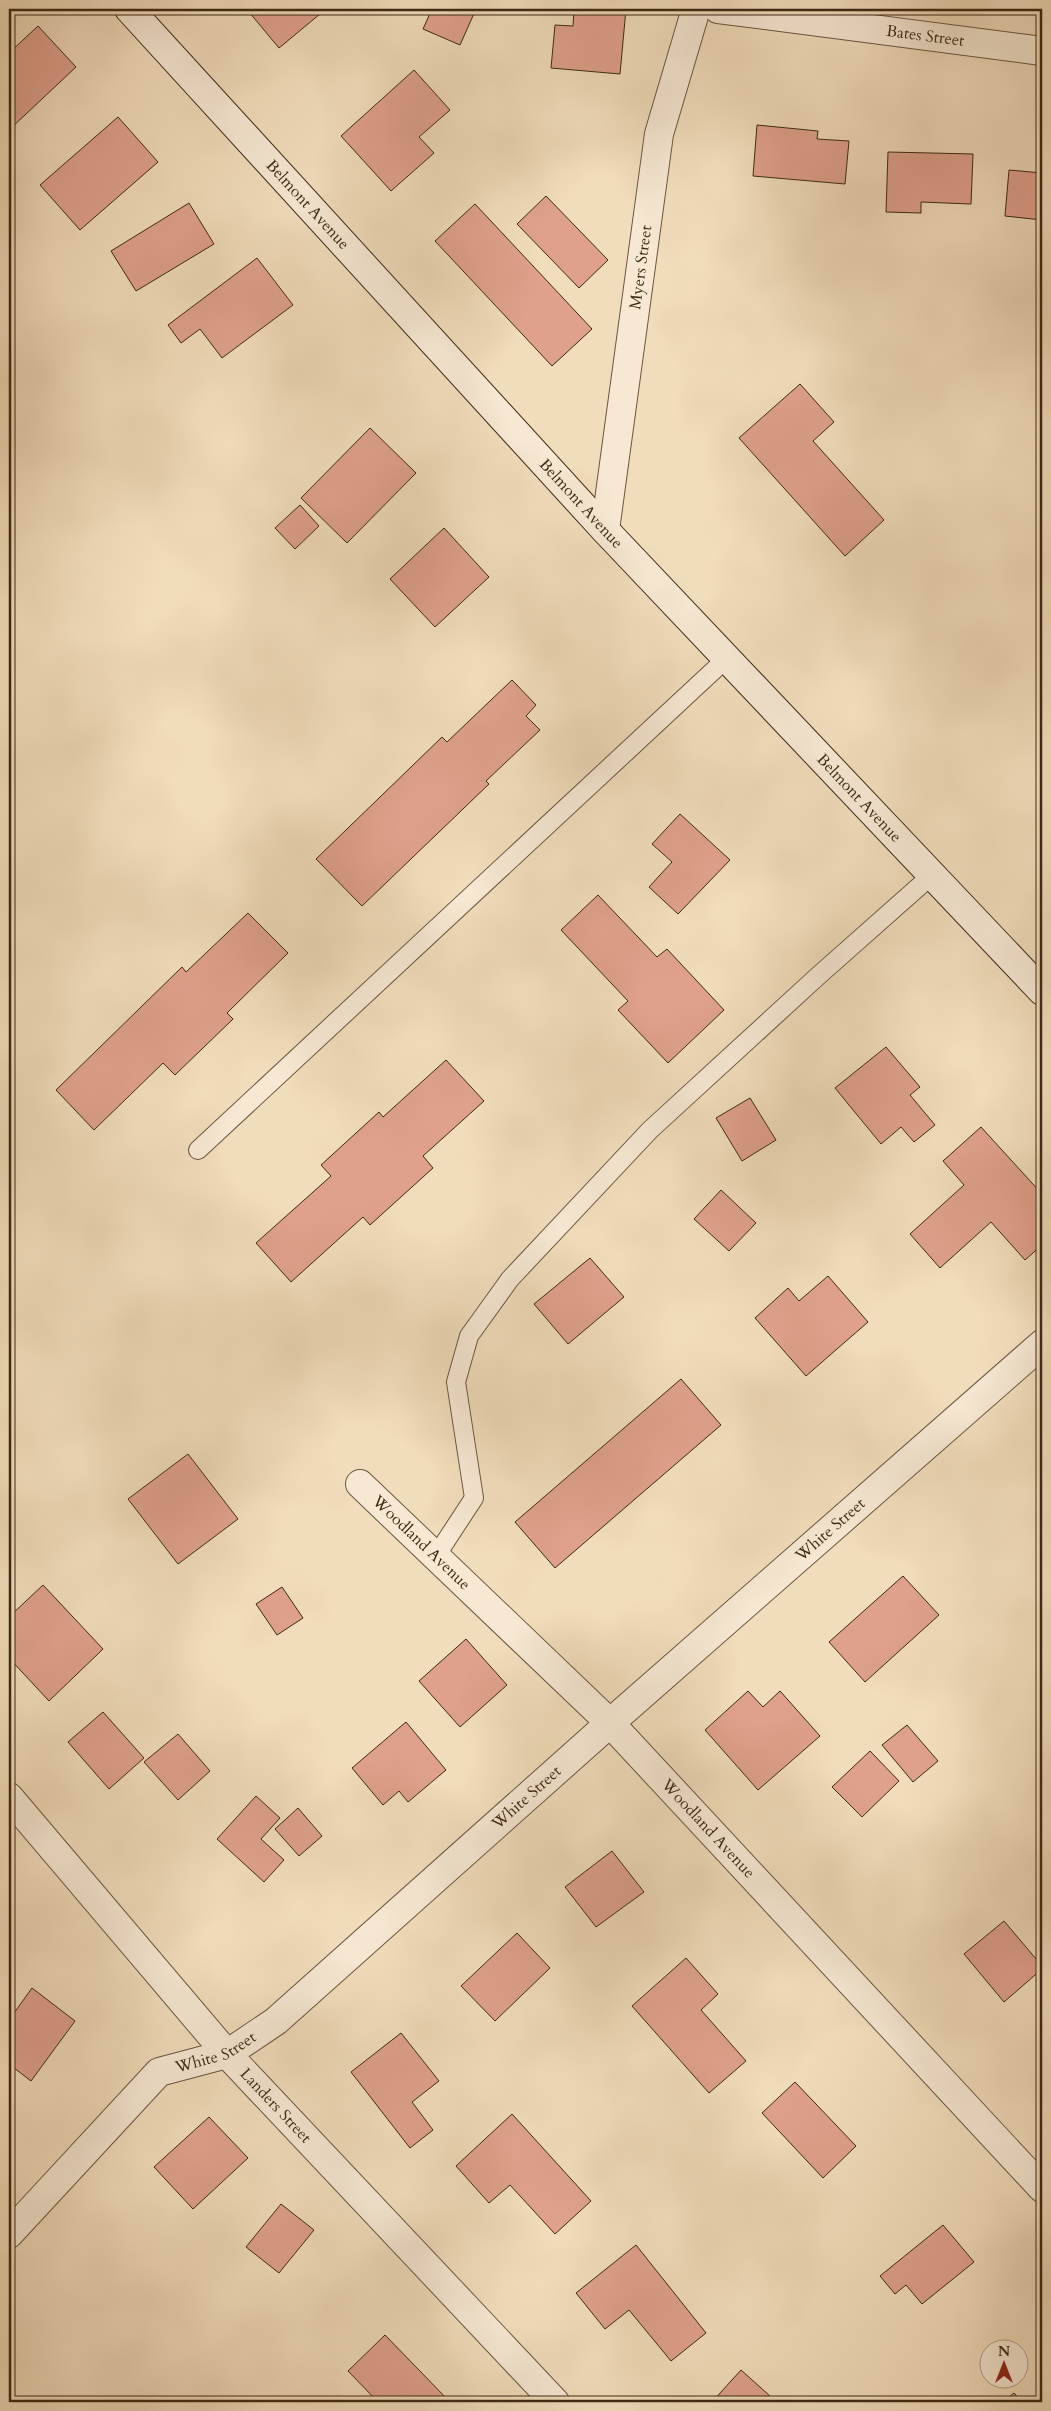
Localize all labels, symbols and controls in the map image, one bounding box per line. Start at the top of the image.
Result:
street label: Bates Street [885,20,966,52]
street label: Belmont Avenue [261,155,355,254]
street label: Myers Street [624,224,657,311]
street label: Belmont Avenue [534,454,628,553]
street label: Belmont Avenue [812,749,907,847]
street label: Woodland Avenue [367,1490,475,1595]
street label: White Street [790,1493,870,1567]
street label: White Street [486,1761,566,1835]
street label: Woodland Avenue [656,1773,760,1883]
street label: White Street [172,2026,260,2078]
street label: Landers Street [235,2063,316,2148]
north arrow [978,2338,1028,2388]
text: N [998,2342,1010,2361]

